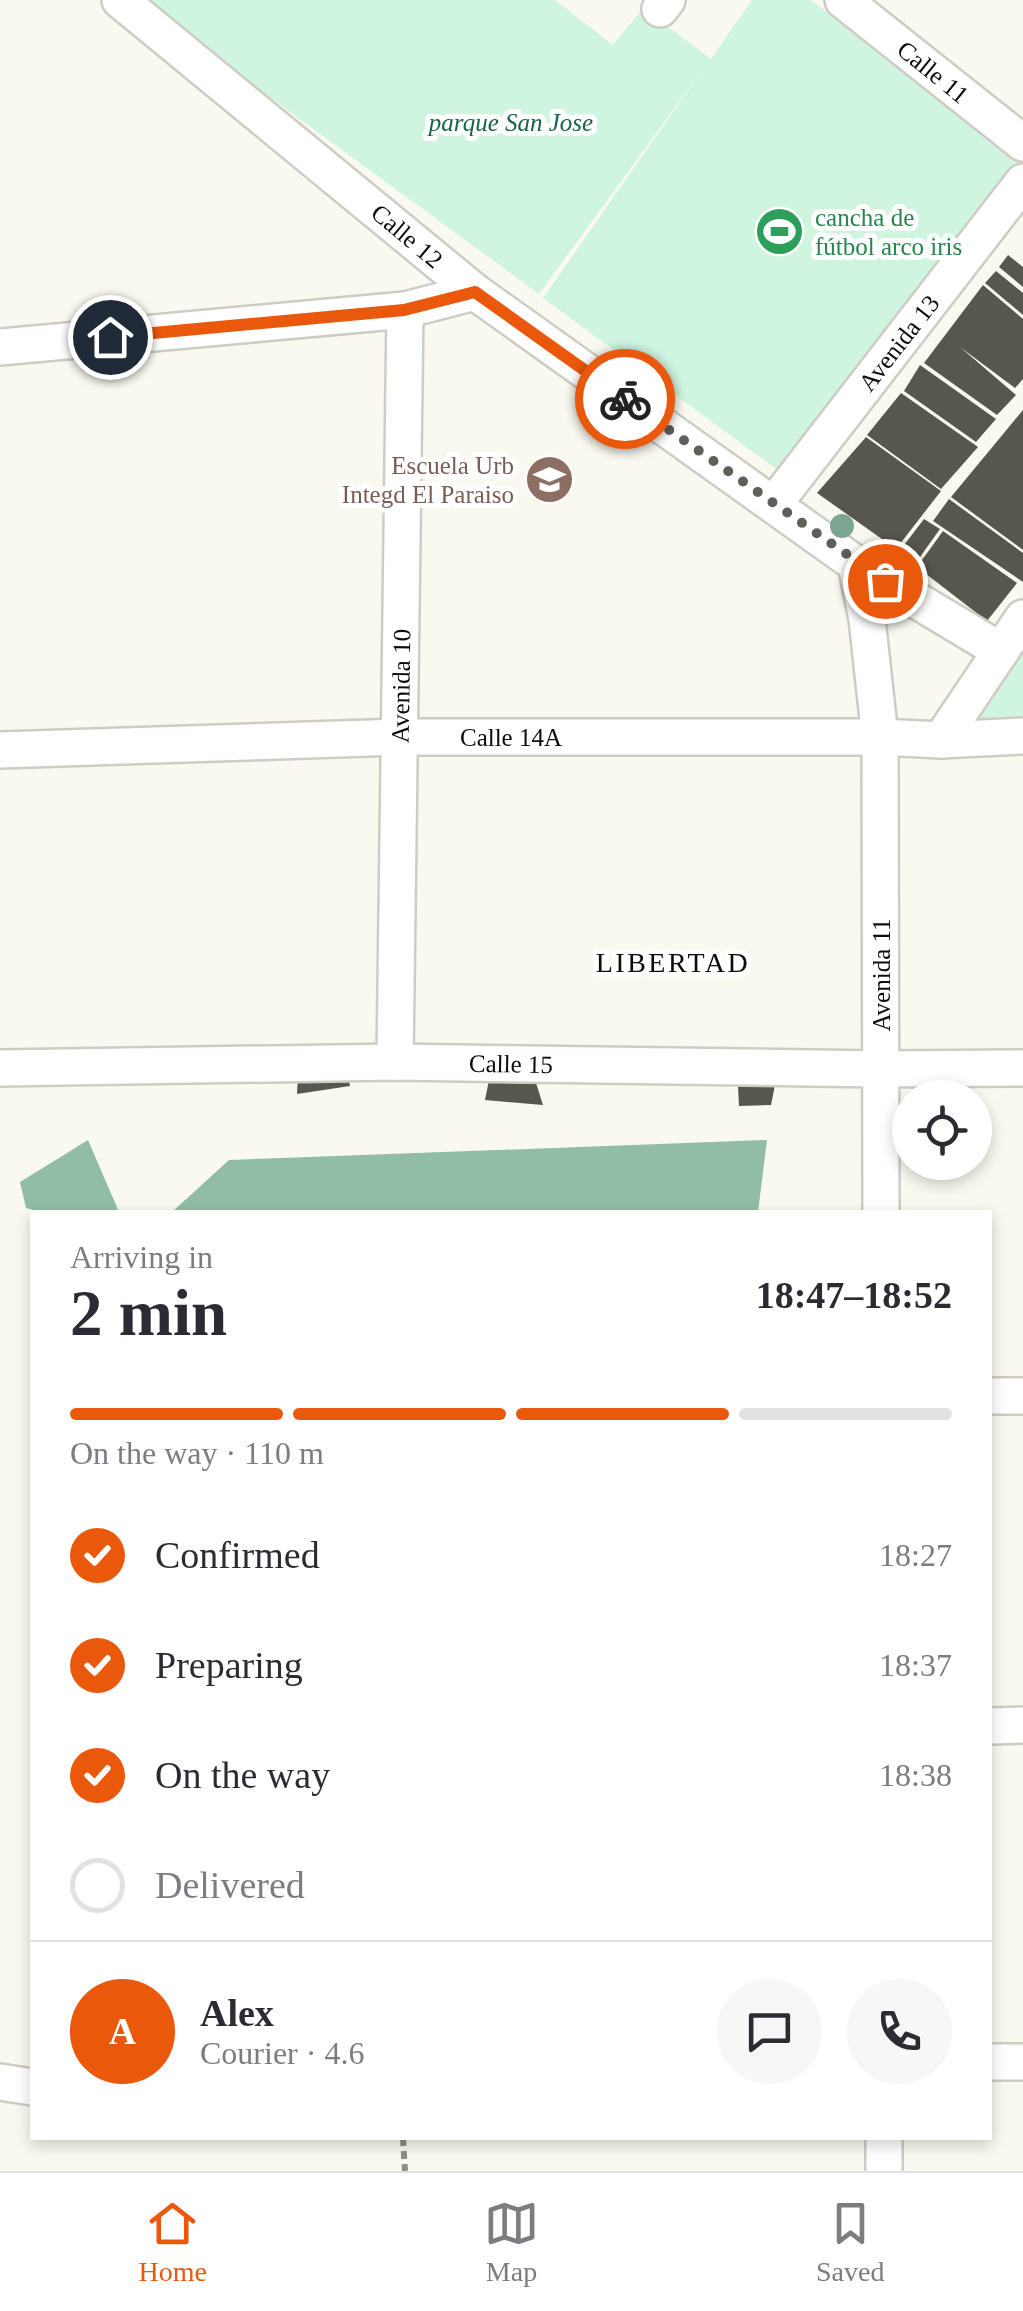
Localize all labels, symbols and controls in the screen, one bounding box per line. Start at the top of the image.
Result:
street label: Calle 11 [892,35,974,109]
park label: parque San Jose [427,109,593,136]
street label: Calle 12 [366,199,448,273]
place label: cancha de fútbol arco iris [815,204,962,260]
sports icon: cancha de fútbol arco iris [754,205,806,257]
street label: Avenida 13 [853,290,945,396]
pin [68,295,153,380]
icon: home [83,310,138,365]
courier [575,349,675,449]
icon: bike [598,372,653,427]
place label: Escuela Urb Integd El Paraiso [342,452,514,508]
school or university icon: Escuela Urb Integd El Paraiso [523,453,575,505]
pin [843,539,928,624]
icon: bag [858,554,913,609]
street label: Avenida 10 [387,629,415,743]
street label: Calle 14A [460,724,562,751]
street label: Avenida 11 [868,918,895,1032]
district label: LIBERTAD [596,947,750,978]
street label: Calle 15 [469,1050,553,1078]
map controls [892,1080,992,1180]
button: locate [892,1080,992,1180]
text: Arriving in [70,1239,213,1275]
text: 18:47–18:52 [756,1274,952,1316]
text: 2 min [70,1277,227,1349]
text: On the way · 110 m [70,1435,324,1471]
icon: check [70,1528,125,1583]
text: Confirmed [155,1534,320,1576]
text: 18:27 [879,1537,952,1573]
icon: check [70,1638,125,1693]
text: Preparing [155,1644,303,1686]
text: 18:37 [879,1647,952,1683]
icon: check [70,1748,125,1803]
text: On the way [155,1754,330,1796]
text: 18:38 [879,1757,952,1793]
text: Delivered [155,1864,305,1906]
button: chat [717,1979,822,2084]
button: phone [847,1979,952,2084]
text: Alex [200,1992,274,2034]
text: A [109,2010,136,2052]
text: Courier · 4.6 [200,2035,364,2071]
tab: Home [139,2196,207,2288]
tab: Map [484,2196,539,2288]
tab: Saved [816,2196,884,2288]

